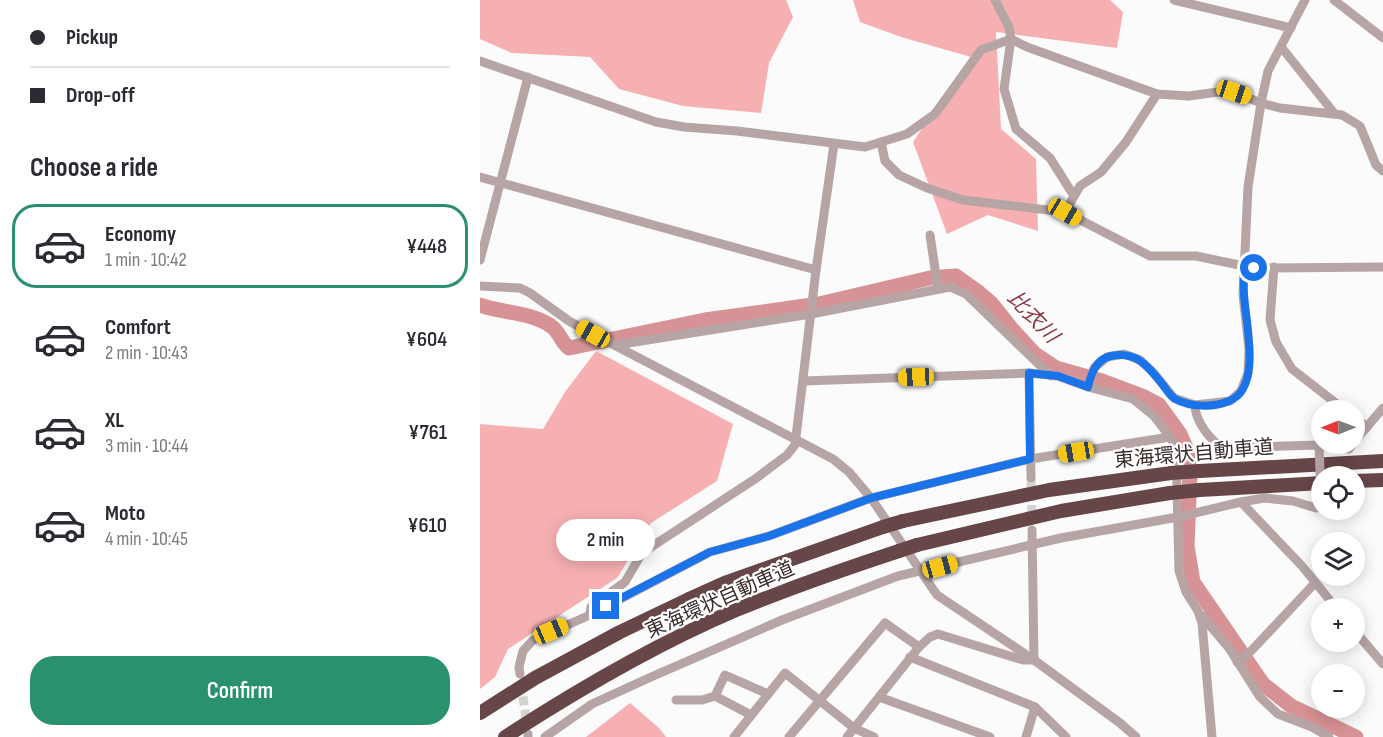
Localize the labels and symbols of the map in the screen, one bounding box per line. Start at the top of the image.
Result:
car [1214,78,1254,106]
car [1045,195,1085,229]
route start [1240,254,1267,281]
water label: 比衣川 [1002,286,1065,350]
car [573,317,613,351]
car [898,367,934,387]
north arrow [1311,400,1365,454]
street label: 東海環状自動車道 [1113,435,1275,473]
car [1057,440,1095,464]
callout: 2 min [556,519,656,561]
car [920,554,960,580]
street label: 東海環状自動車道 [642,556,798,644]
route end [592,592,619,619]
car [531,616,571,646]

